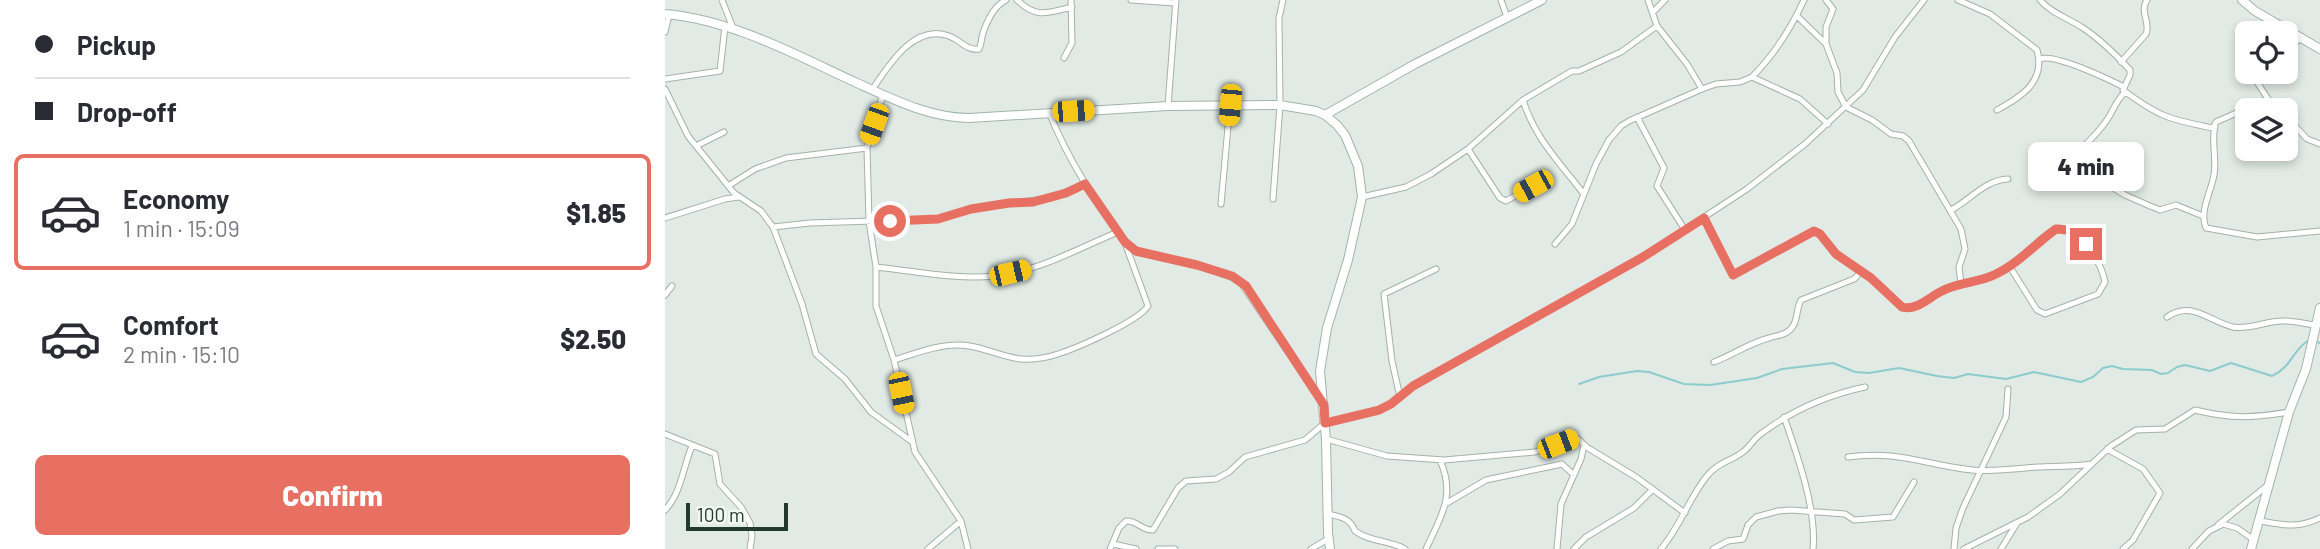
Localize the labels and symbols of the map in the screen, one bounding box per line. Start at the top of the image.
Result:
car [1218,83,1243,127]
car [1052,99,1095,123]
car [857,101,892,147]
callout: 4 min [2028,142,2144,191]
car [1510,167,1557,205]
route start [874,205,906,237]
route end [2070,228,2102,260]
car [988,258,1033,288]
car [887,370,916,416]
car [1535,427,1582,461]
scale bar [686,500,787,532]

